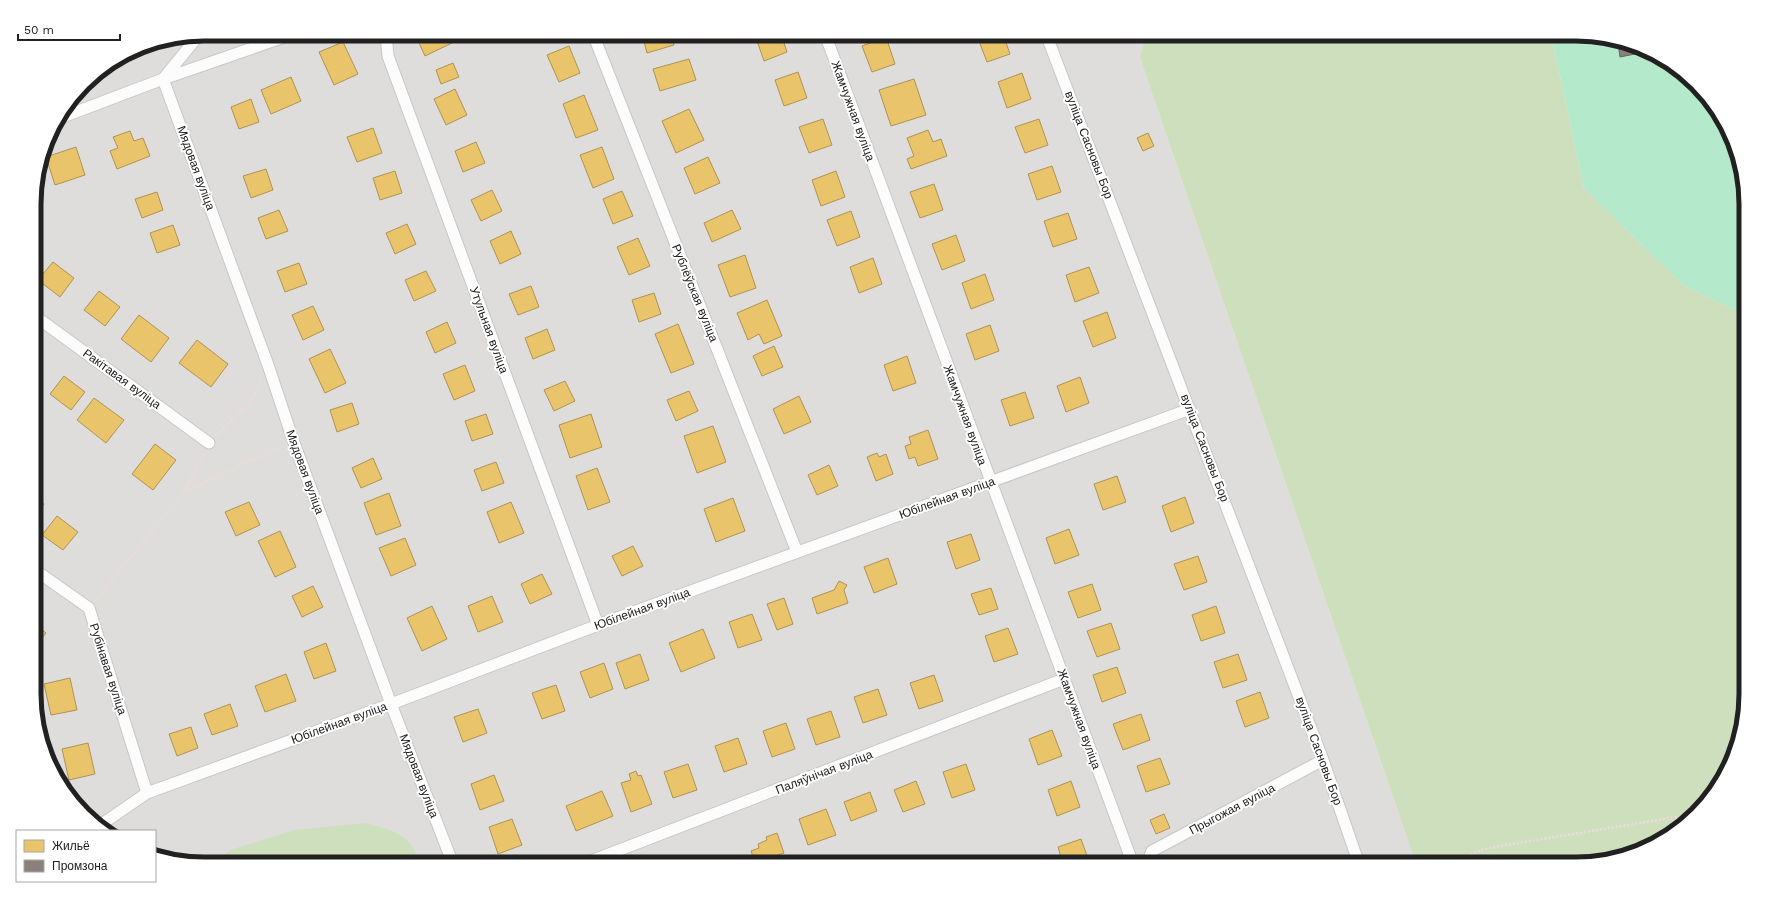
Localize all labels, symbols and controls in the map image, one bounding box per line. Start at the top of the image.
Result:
scale bar [18,16,120,42]
text: 50 m [24,23,54,37]
street label: Жамчужная вуліца [828,59,878,163]
street label: вуліца Сасновы Бор [1062,89,1116,201]
street label: Мядовая вуліца [174,124,218,212]
street label: Рублёўская вуліца [669,242,721,344]
street label: Утульная вуліца [467,285,511,376]
street label: Ракітавая вуліца [80,346,164,412]
street label: Жамчужная вуліца [940,363,990,467]
street label: вуліца Сасновы Бор [1178,392,1232,504]
street label: Мядовая вуліца [283,428,327,516]
street label: Юбілейная вуліца [897,474,997,522]
street label: Юбілейная вуліца [592,585,692,633]
street label: Рубінавая вуліца [87,621,130,717]
street label: Жамчужная вуліца [1054,667,1104,771]
street label: вуліца Сасновы Бор [1293,695,1345,807]
street label: Юбілейная вуліца [289,699,389,747]
street label: Мядовая вуліца [397,732,442,820]
street label: Паляўнічая вуліца [774,747,875,797]
street label: Прыгожая вуліца [1187,780,1277,837]
legend [16,830,156,882]
text: Жильё [52,839,90,853]
text: Промзона [52,859,108,873]

